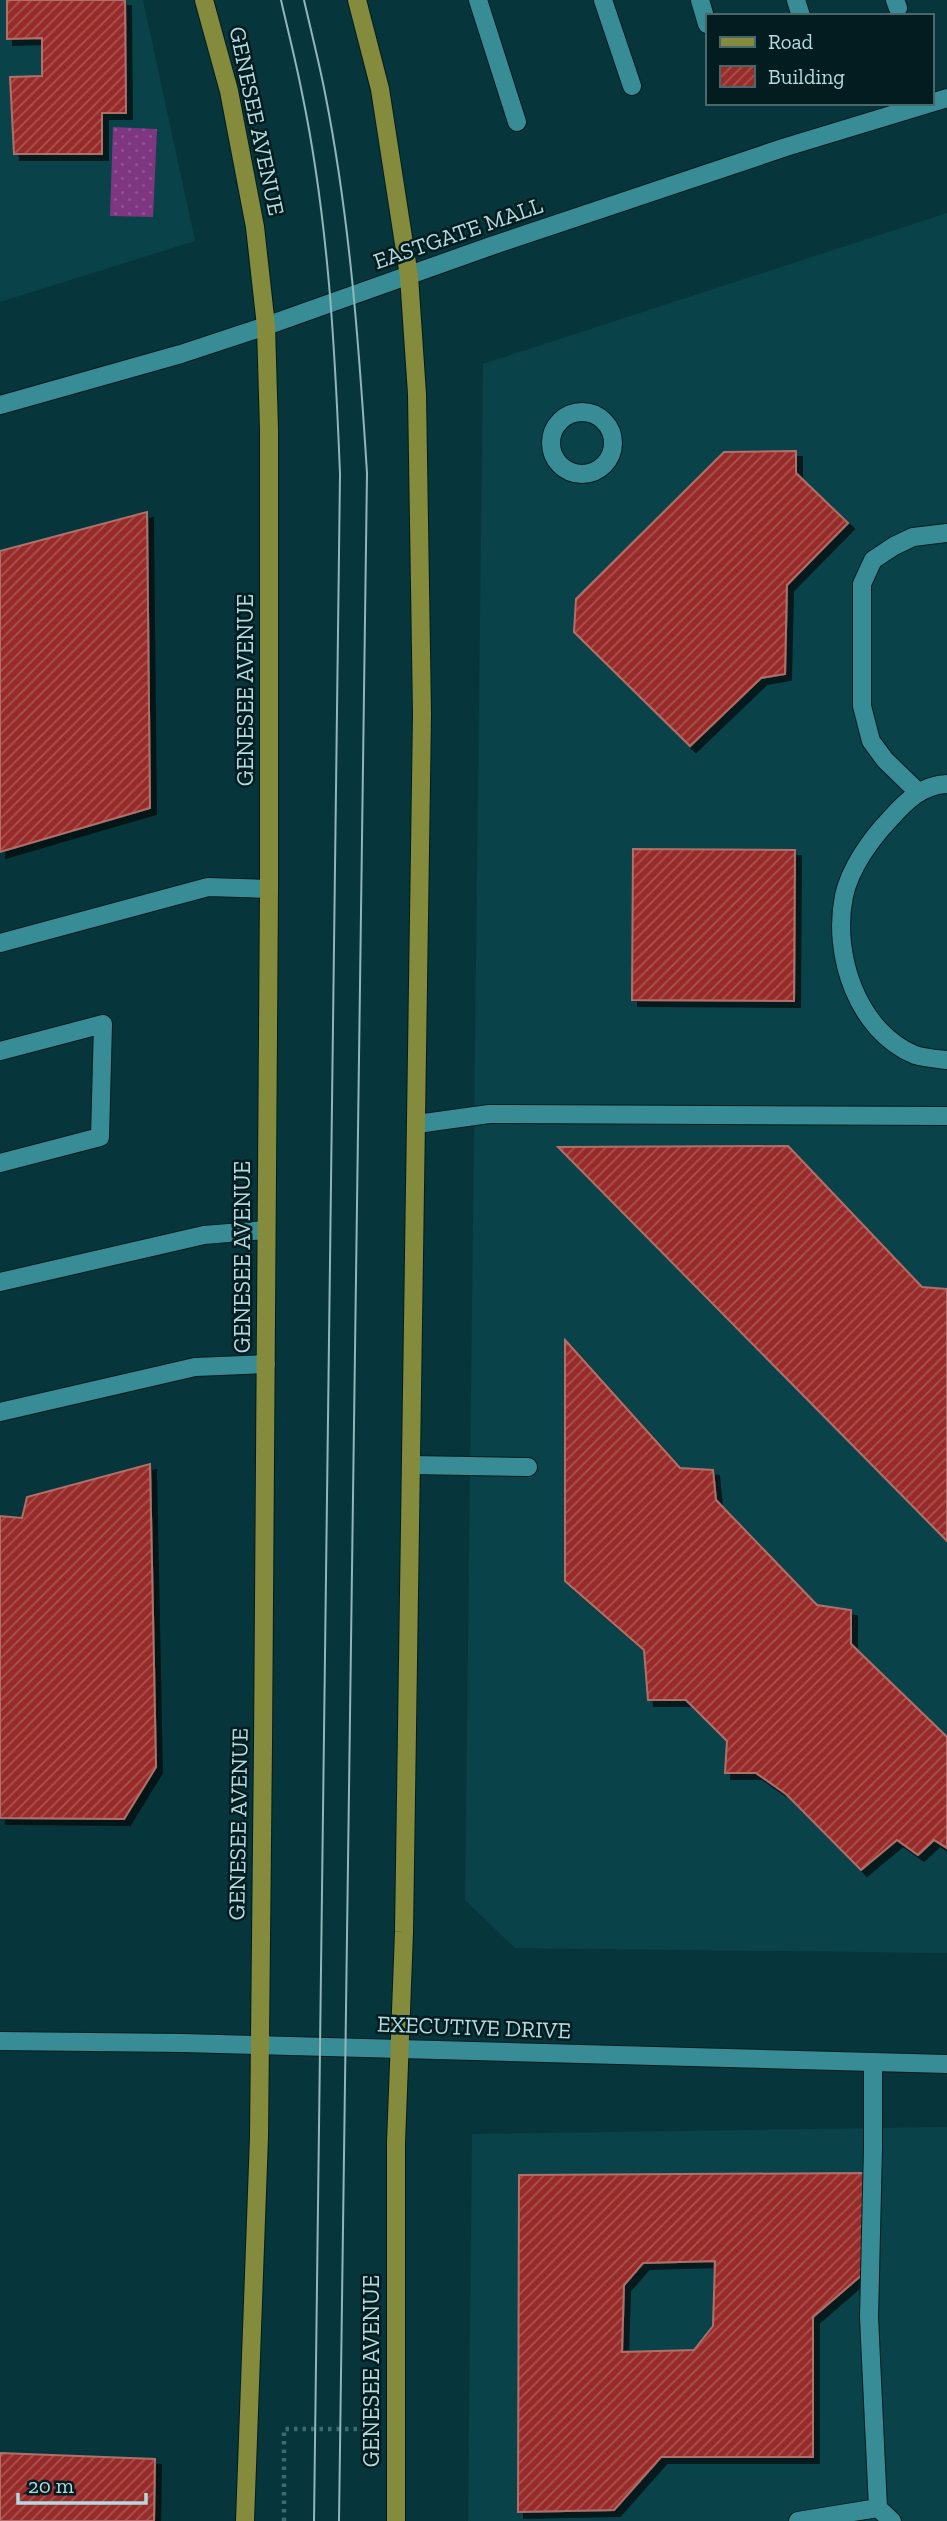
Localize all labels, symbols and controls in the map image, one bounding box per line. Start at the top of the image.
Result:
legend [706,14,933,105]
street label: GENESEE AVENUE [223,24,291,218]
text: Road [768,29,814,54]
text: Building [768,64,845,89]
street label: EASTGATE MALL [370,191,547,275]
street label: GENESEE AVENUE [231,594,259,786]
street label: GENESEE AVENUE [228,1161,256,1353]
street label: GENESEE AVENUE [222,1727,254,1921]
street label: EXECUTIVE DRIVE [376,2010,572,2044]
street label: GENESEE AVENUE [357,2275,385,2467]
scale bar [18,2462,145,2506]
text: 20 m [28,2473,74,2498]

